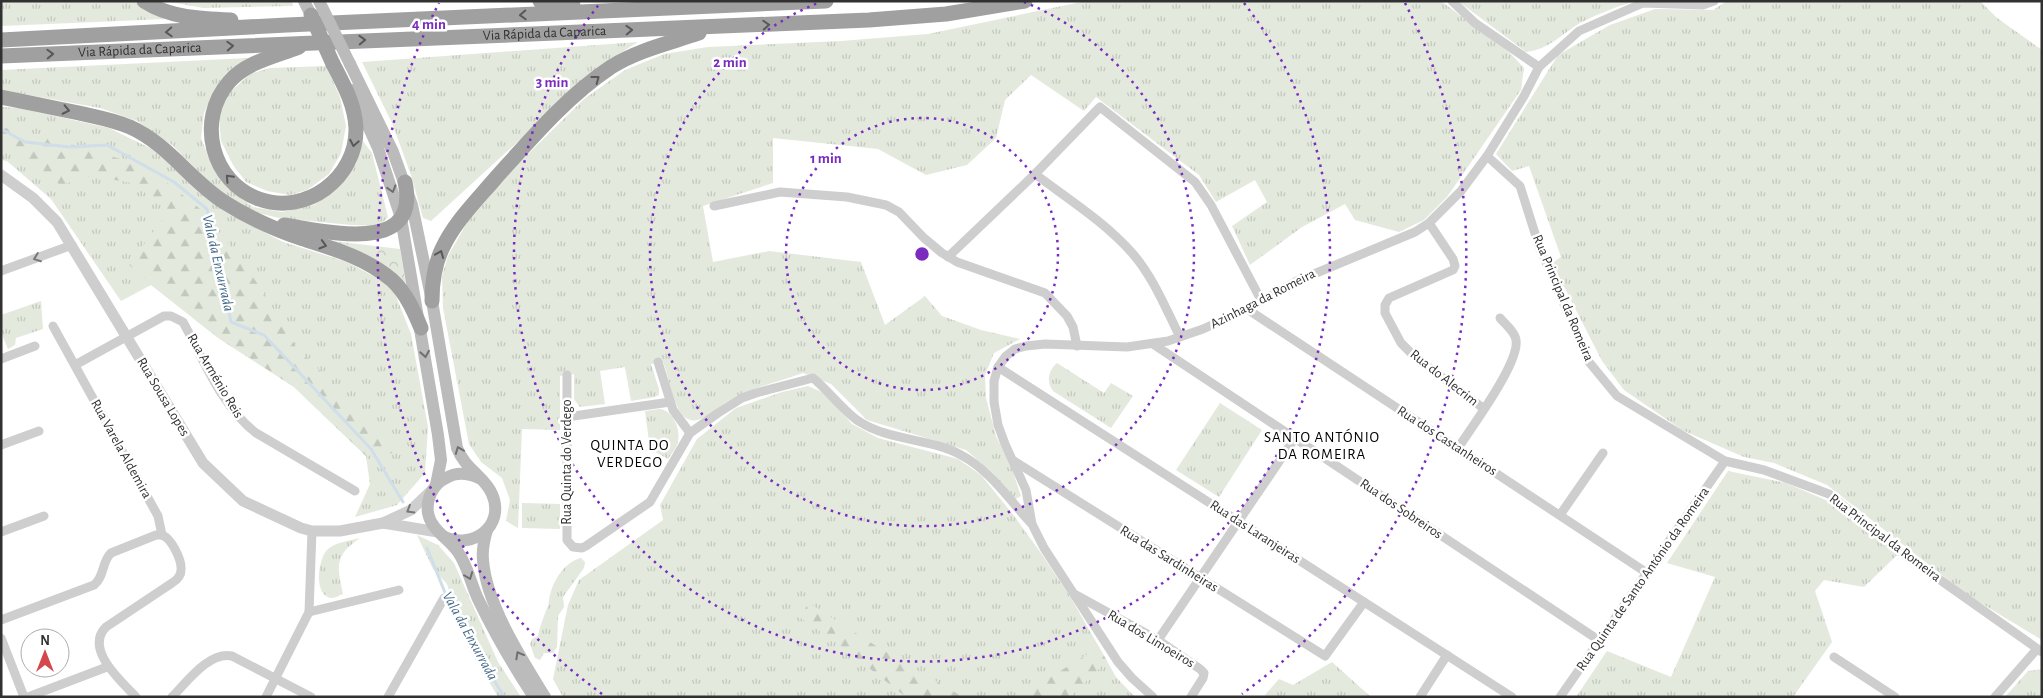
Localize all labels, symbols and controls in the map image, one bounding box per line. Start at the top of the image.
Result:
one-way arrow [519,9,527,20]
text: 4 min [412,17,446,32]
one-way arrow [762,20,770,31]
street label: Via Rápida da Caparica [483,24,607,43]
one-way arrow [625,25,633,36]
one-way arrow [164,26,172,37]
one-way arrow [358,34,366,45]
one-way arrow [226,40,234,51]
street label: Via Rápida da Caparica [78,41,202,60]
one-way arrow [46,48,54,59]
text: 2 min [713,55,747,70]
text: 3 min [536,75,568,90]
one-way arrow [590,76,600,85]
one-way arrow [62,105,71,115]
one-way arrow [349,139,360,148]
text: 1 min [810,151,842,166]
one-way arrow [226,174,235,183]
one-way arrow [387,185,397,193]
water label: Vala da Enxurrada [200,213,236,313]
street label: Rua Principal da Romeira [1530,233,1596,364]
one-way arrow [318,239,327,249]
centre of rings [913,245,931,263]
one-way arrow [435,250,445,258]
one-way arrow [33,252,41,262]
street label: Azinhaga da Romeira [1208,266,1318,331]
street label: Rua Arménio Reis [184,331,246,421]
street label: Rua do Alecrim [1407,347,1481,409]
one-way arrow [420,350,430,359]
street label: Rua Sousa Lopes [134,355,192,439]
street label: Rua Varela Aldemira [88,397,154,501]
street label: Rua Quinta do Verdego [560,399,574,525]
street label: Rua dos Castanheiros [1395,404,1499,478]
district label: SANTO ANTÓNIO DA ROMEIRA [1264,428,1380,462]
district label: QUINTA DO VERDEGO [591,438,669,470]
one-way arrow [455,447,465,455]
street label: Rua dos Sobreiros [1357,476,1445,542]
street label: Rua Quinta de Santo António da Romeira [1574,484,1712,673]
street label: Rua Principal da Romeira [1827,492,1944,585]
street label: Rua das Laranjeiras [1207,498,1303,566]
one-way arrow [406,503,415,513]
street label: Rua das Sardinheiras [1117,523,1221,595]
one-way arrow [463,571,473,580]
water label: Vala da Enxurrada [440,589,500,683]
street label: Rua dos Limoeiros [1105,608,1197,670]
north arrow [20,628,70,678]
text: N [40,634,50,648]
one-way arrow [516,651,526,660]

